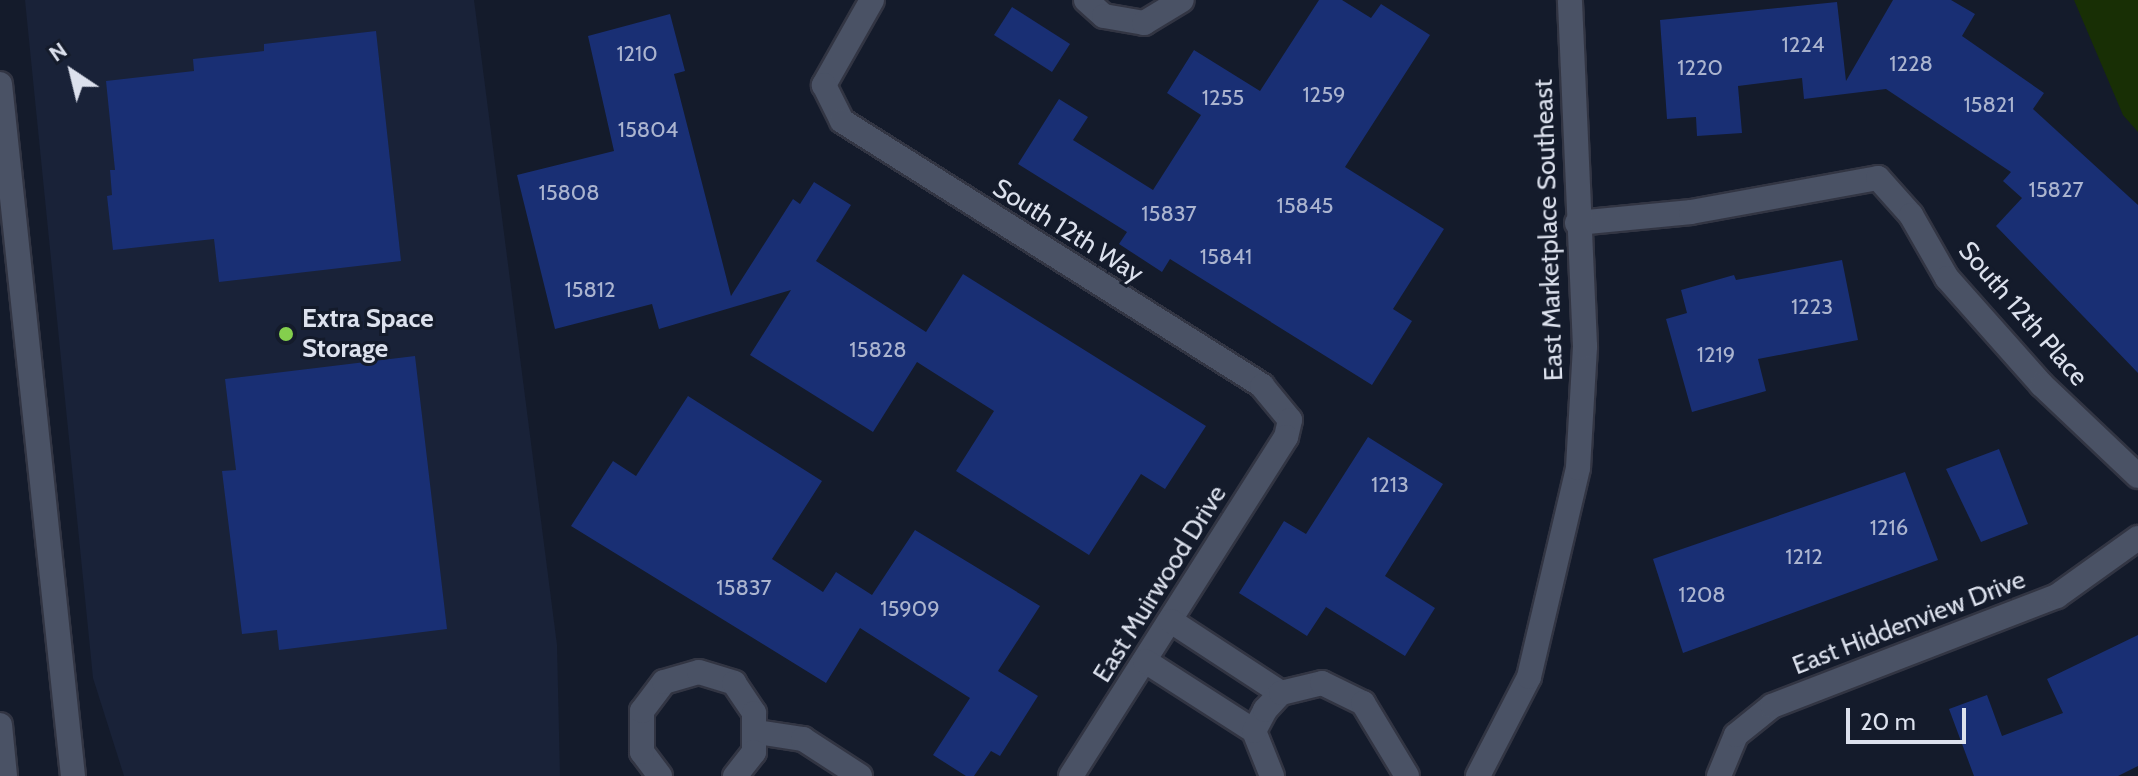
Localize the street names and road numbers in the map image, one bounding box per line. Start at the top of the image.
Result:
street label: East Marketplace Southeast [1528,78,1570,382]
street label: South 12th Way [987,172,1149,290]
street label: South 12th Place [1952,235,2094,393]
street label: East Muirwood Drive [1087,480,1233,688]
street label: East Hiddenview Drive [1788,564,2030,682]

